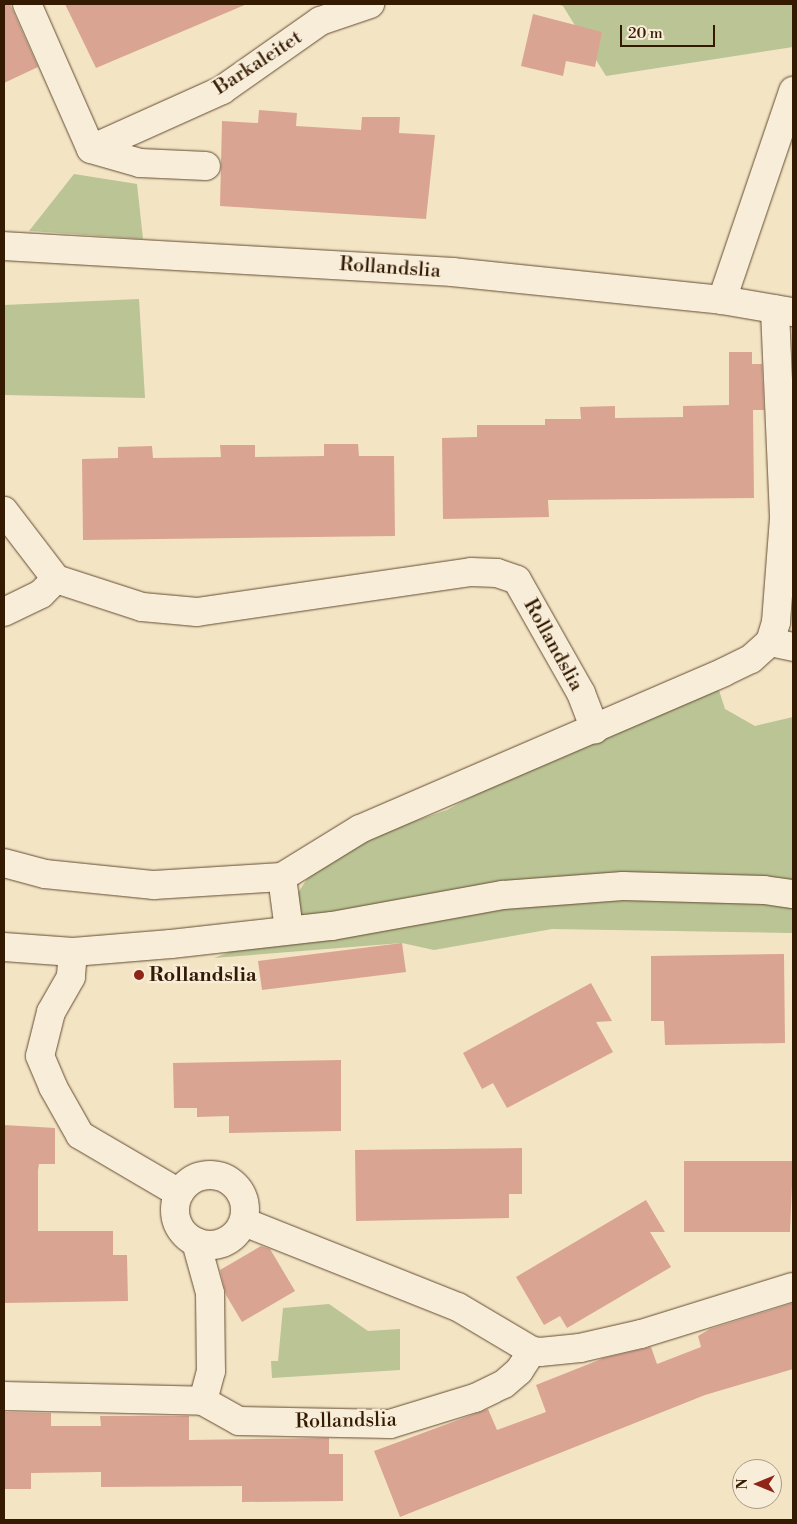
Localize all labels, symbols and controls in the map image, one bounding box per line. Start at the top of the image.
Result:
scale bar [622,15,717,47]
text: 20 m [628,24,663,43]
street label: Barkaleitet [209,26,307,100]
street label: Rollandslia [339,252,441,284]
street label: Rollandslia [518,595,588,695]
place label: Rollandslia [149,963,257,987]
marker: Rollandslia [133,969,145,981]
street label: Rollandslia [295,1408,397,1434]
north arrow [732,1459,782,1509]
text: N [734,1478,752,1490]

